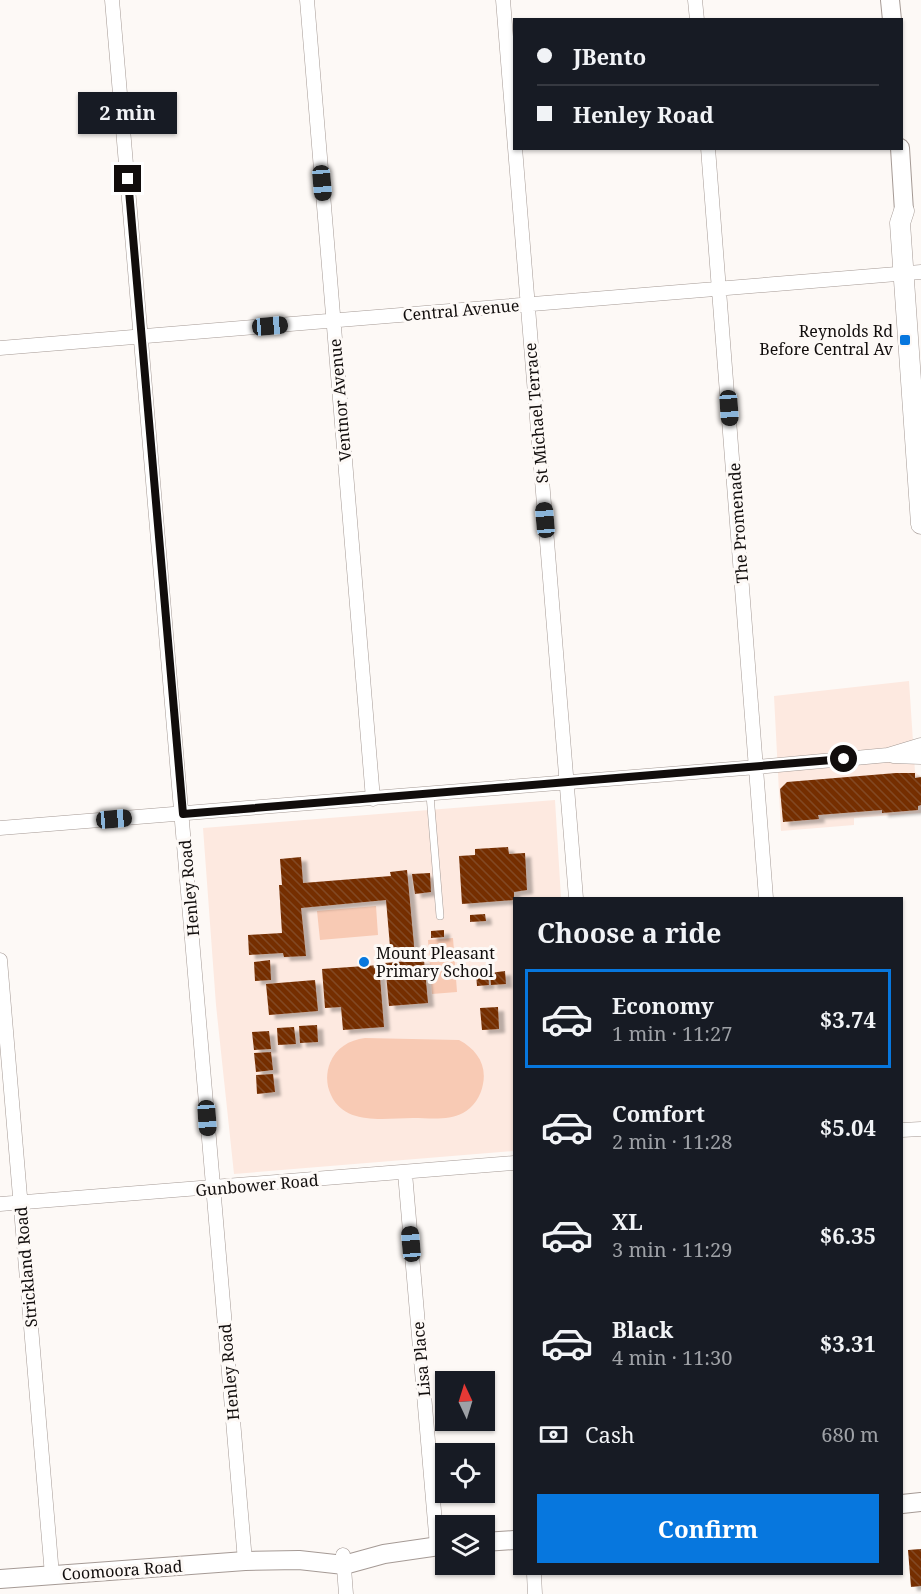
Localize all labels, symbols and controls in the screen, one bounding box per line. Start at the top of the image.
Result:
text: JBento [573,41,646,71]
callout: 2 min [78,92,178,134]
text: 2 min [99,99,156,126]
text: Henley Road [573,99,714,129]
car [311,164,333,202]
route end [114,165,141,192]
street label: Central Avenue [402,294,520,326]
car [251,315,289,337]
place label: Reynolds Rd Before Central Av [759,320,894,360]
marker: Reynolds Rd Before Central Av [898,333,912,347]
street label: Ventnor Avenue [324,338,356,462]
street label: St Michael Terrace [519,342,553,484]
car [719,389,739,427]
street label: The Promenade [723,462,753,584]
car [534,501,556,539]
route start [830,745,857,772]
car [95,808,133,830]
street label: Henley Road [174,839,204,937]
text: Choose a ride [537,914,722,951]
place label: Mount Pleasant Primary School [376,942,495,982]
marker: Mount Pleasant Primary School [357,955,371,969]
text: Economy [612,990,714,1020]
icon: car [540,992,594,1046]
text: $3.74 [820,1004,876,1034]
text: 1 min · 11:27 [612,1020,732,1047]
text: Comfort [612,1098,705,1128]
car [197,1099,217,1137]
icon: car [540,1100,594,1154]
text: $5.04 [820,1112,876,1142]
text: 2 min · 11:28 [612,1128,732,1155]
street label: Gunbower Road [194,1169,320,1201]
street label: Strickland Road [10,1206,42,1328]
text: XL [612,1206,643,1236]
icon: car [540,1208,594,1262]
text: $6.35 [820,1220,876,1250]
car [400,1225,422,1263]
text: 3 min · 11:29 [612,1236,732,1263]
text: Black [612,1314,673,1344]
icon: car [540,1316,594,1370]
street label: Lisa Place [407,1320,435,1398]
street label: Henley Road [214,1323,244,1421]
text: $3.31 [820,1328,876,1358]
text: 4 min · 11:30 [612,1344,732,1371]
north arrow [435,1371,495,1431]
map controls [435,1371,495,1575]
icon: cash [537,1418,570,1451]
text: Cash [585,1419,635,1449]
text: 680 m [821,1421,879,1448]
button: locate [435,1443,495,1503]
button: Confirm [537,1494,879,1563]
button: layers [435,1515,495,1575]
street label: Coomoora Road [61,1555,183,1585]

